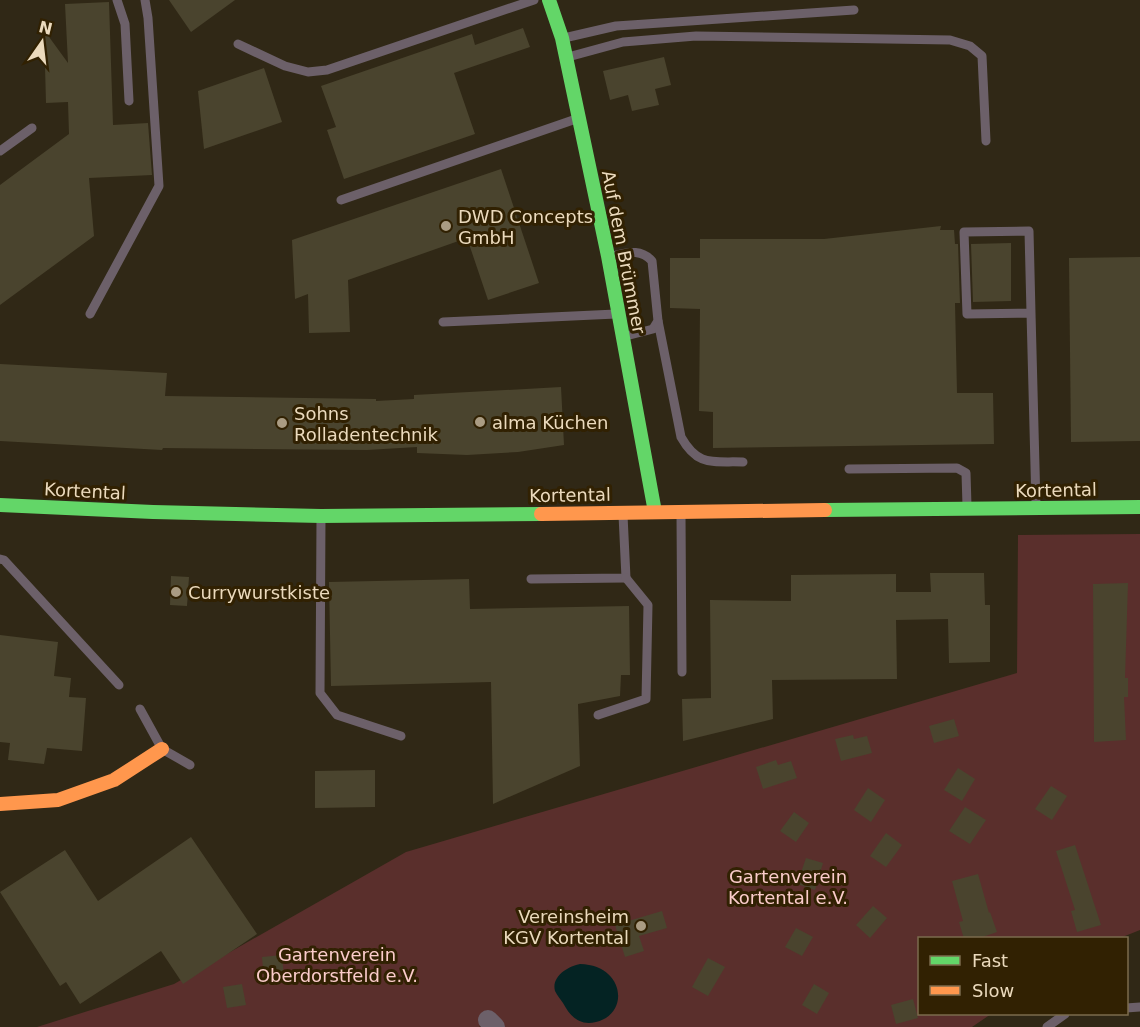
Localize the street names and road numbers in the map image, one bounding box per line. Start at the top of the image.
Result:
street label: Auf dem Brümmer [598,168,650,336]
street label: Kortental [44,478,126,504]
street label: Kortental [1015,479,1097,501]
street label: Kortental [529,484,611,506]

